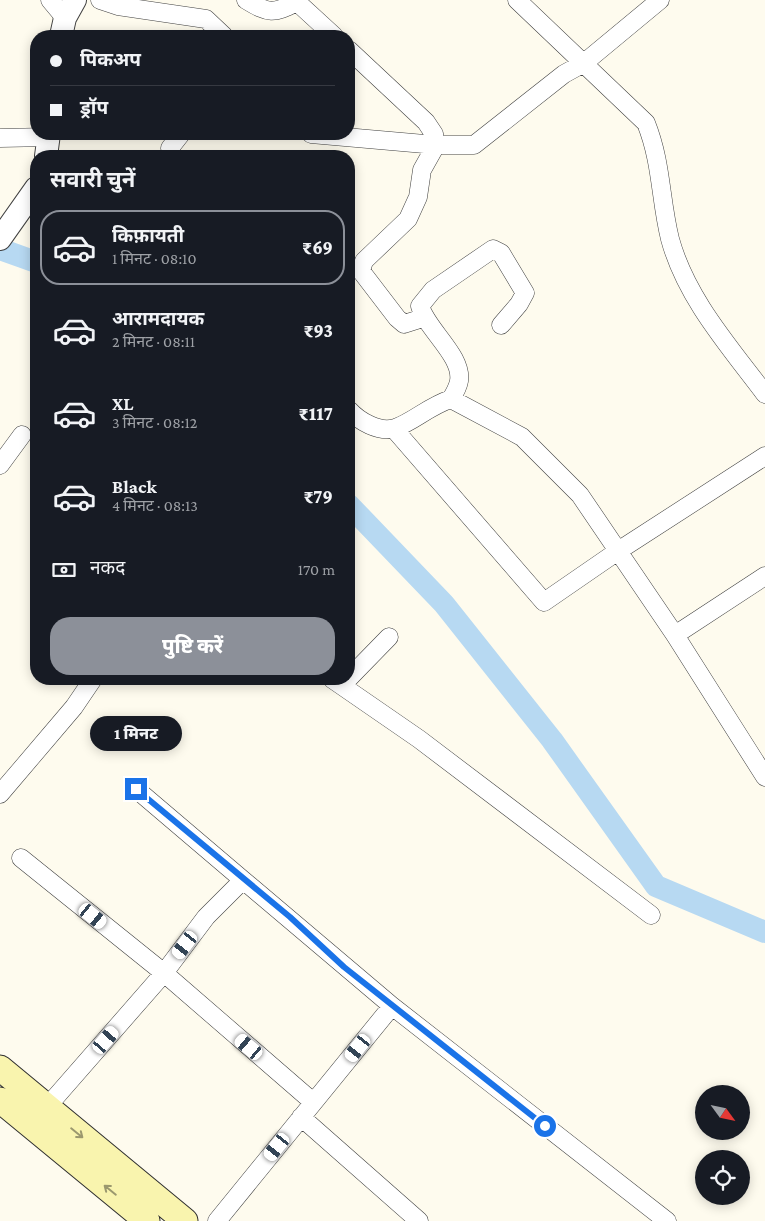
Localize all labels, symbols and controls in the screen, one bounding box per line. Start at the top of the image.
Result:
text: पिकअप [80,49,141,70]
text: ड्रॉप [80,97,108,118]
text: सवारी चुनें [50,167,135,192]
icon: car [52,225,97,270]
text: किफ़ायती [112,225,184,246]
text: ₹69 [302,237,333,258]
text: 1 मिनट · 08:10 [112,250,196,267]
icon: car [52,308,97,353]
text: आरामदायक [112,308,204,329]
text: ₹93 [303,320,333,341]
text: 2 मिनट · 08:11 [112,333,195,350]
icon: car [52,391,97,436]
text: XL [112,393,134,414]
text: ₹117 [298,403,333,424]
text: 3 मिनट · 08:12 [112,414,197,431]
icon: car [52,474,97,519]
text: Black [112,476,157,497]
text: ₹79 [303,486,333,507]
text: 4 मिनट · 08:13 [112,497,198,514]
icon: cash [50,556,78,584]
text: नकद [90,557,125,578]
text: 170 m [298,561,335,578]
button: पुष्टि करें [50,617,335,675]
callout: 1 मिनट [90,716,182,752]
text: 1 मिनट [114,725,158,742]
route end [125,778,147,800]
car [76,901,109,931]
car [169,929,200,961]
car [90,1024,121,1056]
car [232,1032,265,1062]
car [342,1032,373,1064]
north arrow [695,1085,750,1140]
map controls [695,1085,750,1205]
route start [534,1115,556,1137]
one-way arrow [71,1128,84,1139]
car [261,1131,292,1163]
button: locate [695,1150,750,1205]
one-way arrow [103,1185,116,1196]

